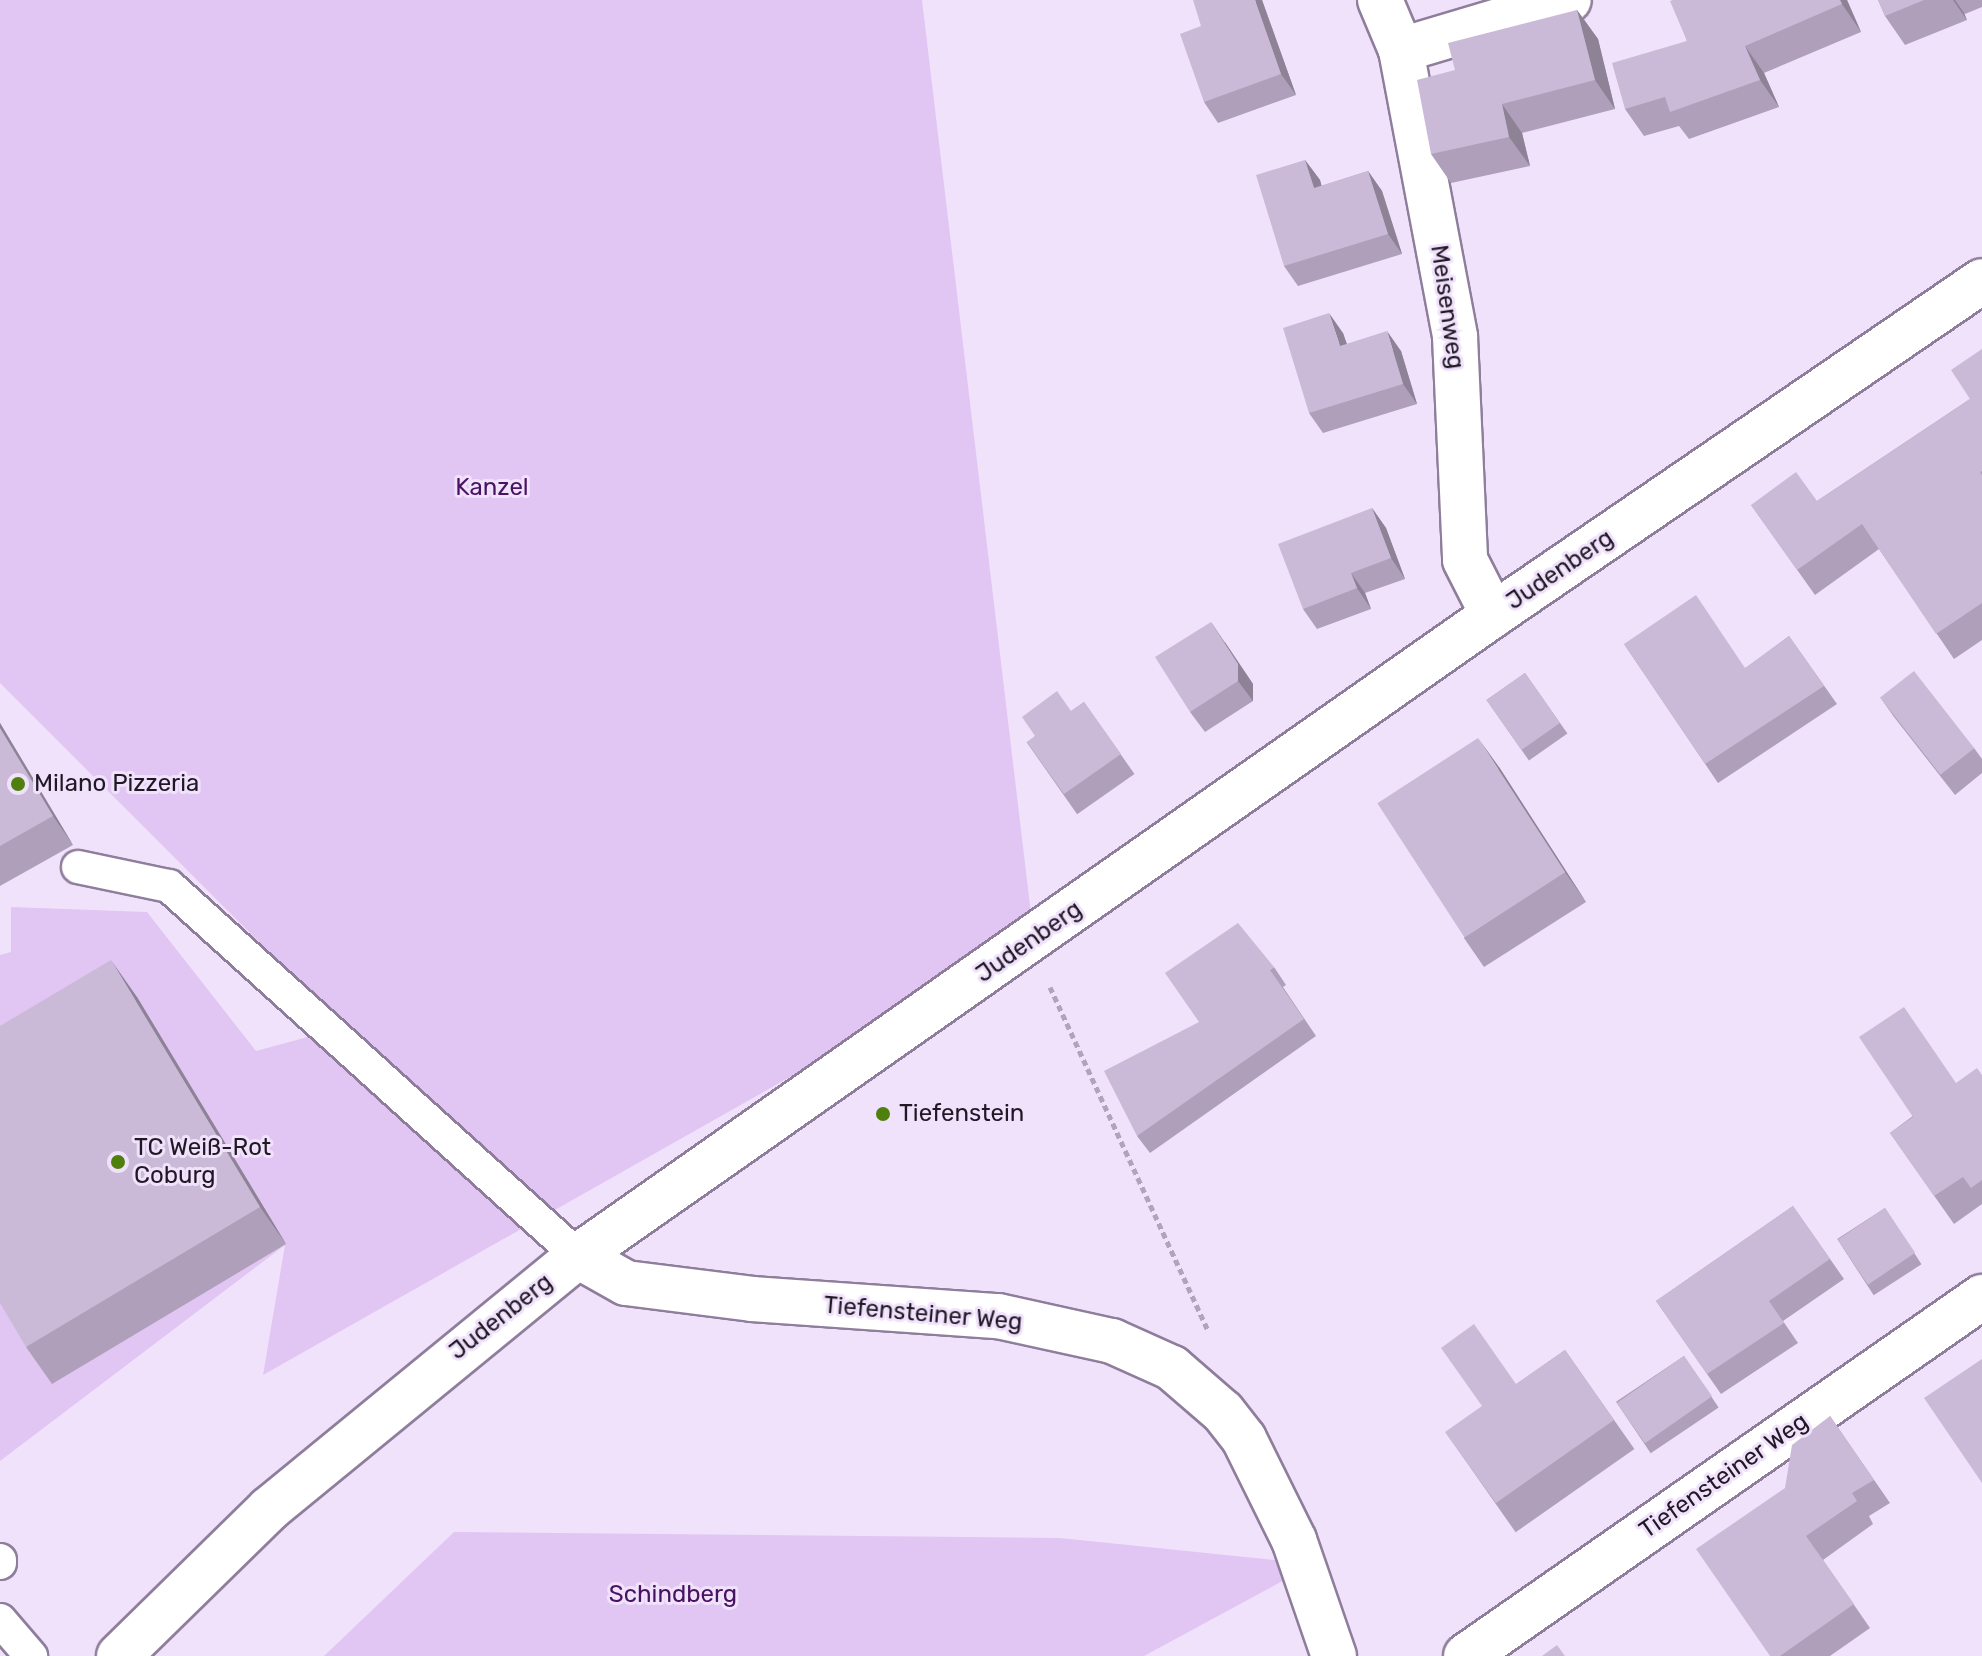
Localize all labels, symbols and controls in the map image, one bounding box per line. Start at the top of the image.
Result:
street label: Meisenweg [1424,243,1470,371]
park label: Kanzel [455,474,529,502]
street label: Judenberg [1501,524,1619,616]
place label: Milano Pizzeria [34,770,199,798]
marker: Milano Pizzeria [9,775,27,793]
street label: Judenberg [970,895,1088,989]
place label: Tiefenstein [899,1100,1024,1128]
marker: Tiefenstein [874,1105,892,1123]
place label: TC Weiß-Rot Coburg [134,1134,272,1190]
marker: TC Weiß-Rot Coburg [109,1153,127,1171]
street label: Judenberg [444,1268,558,1366]
street label: Tiefensteiner Weg [822,1291,1024,1337]
street label: Tiefensteiner Weg [1634,1407,1814,1545]
park label: Schindberg [609,1581,737,1609]

